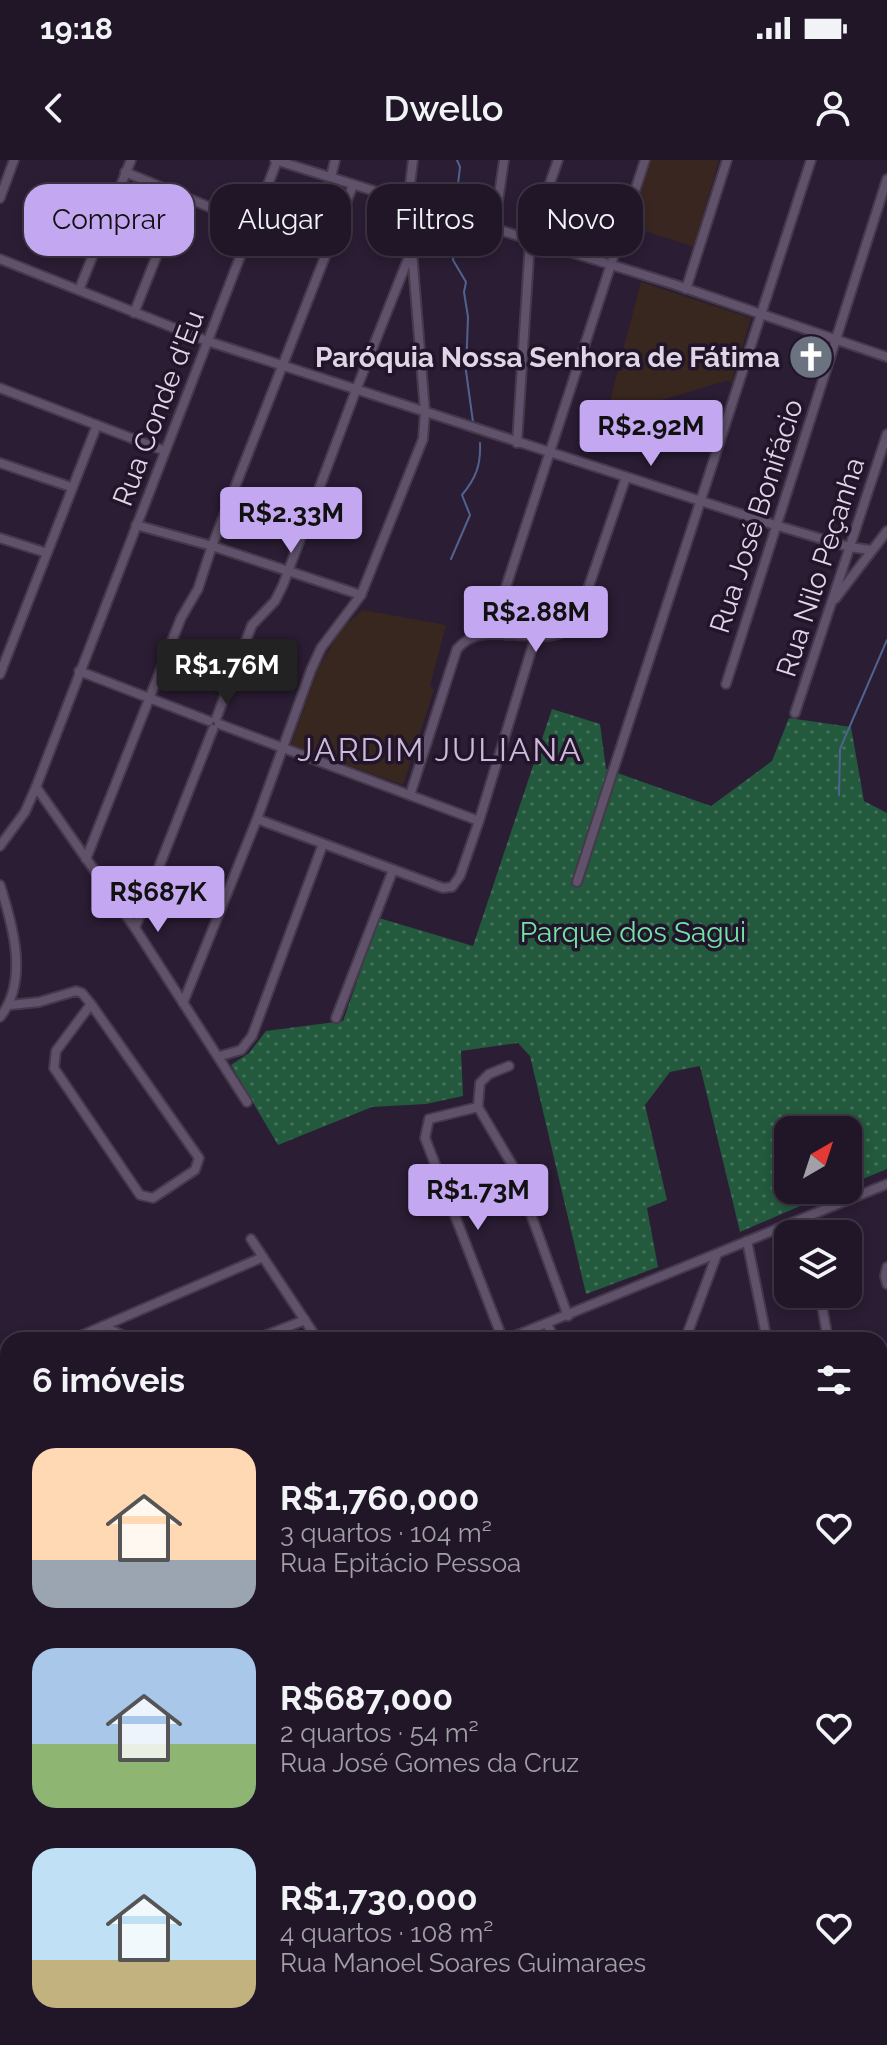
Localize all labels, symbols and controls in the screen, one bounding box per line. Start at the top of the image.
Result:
text: 19:18 [40,11,113,46]
icon: back [32,86,76,130]
icon: person [811,86,855,130]
text: Dwello [384,87,503,129]
chip: Comprar [24,184,194,256]
chip: Alugar [210,184,351,256]
chip: Filtros [367,184,502,256]
chip: Novo [518,184,643,256]
street label: Rua Conde d'Eu [106,306,211,511]
church icon: Paróquia Nossa Senhora de Fátima [787,333,835,381]
place label: Paróquia Nossa Senhora de Fátima [315,341,780,374]
street label: Rua José Bonifácio [703,395,810,637]
pin: R$2.92M [577,400,725,468]
text: R$2.92M [598,411,704,441]
street label: Rua Nilo Peçanha [769,453,871,681]
pin: R$2.33M [217,487,365,555]
text: R$2.33M [238,498,344,528]
pin: R$2.88M [462,586,610,654]
text: R$2.88M [482,597,590,627]
pin: R$1.76M [153,639,301,707]
text: R$1.76M [175,650,279,680]
district label: JARDIM JULIANA [297,731,583,768]
pin: R$687K [93,866,223,934]
text: R$687K [109,877,207,907]
park label: Parque dos Sagui [520,916,746,949]
north arrow [774,1116,862,1204]
map controls [774,1116,862,1308]
pin: R$1.73M [404,1164,552,1232]
text: R$1.73M [426,1175,530,1205]
button: layers [774,1220,862,1308]
icon: filters [812,1358,856,1402]
text: 6 imóveis [32,1360,185,1400]
text: R$1,760,000 [280,1478,479,1518]
icon: home [96,1480,192,1576]
icon: heart [812,1506,856,1550]
text: 3 quartos · 104 m² [280,1518,492,1548]
text: Rua Epitácio Pessoa [280,1548,521,1578]
text: R$687,000 [280,1678,453,1718]
icon: home [96,1680,192,1776]
icon: heart [812,1706,856,1750]
text: 2 quartos · 54 m² [280,1718,479,1748]
text: Rua José Gomes da Cruz [280,1748,579,1778]
text: R$1,730,000 [280,1878,478,1918]
icon: home [96,1880,192,1976]
icon: heart [812,1906,856,1950]
text: 4 quartos · 108 m² [280,1918,493,1948]
text: Rua Manoel Soares Guimaraes [280,1948,646,1978]

